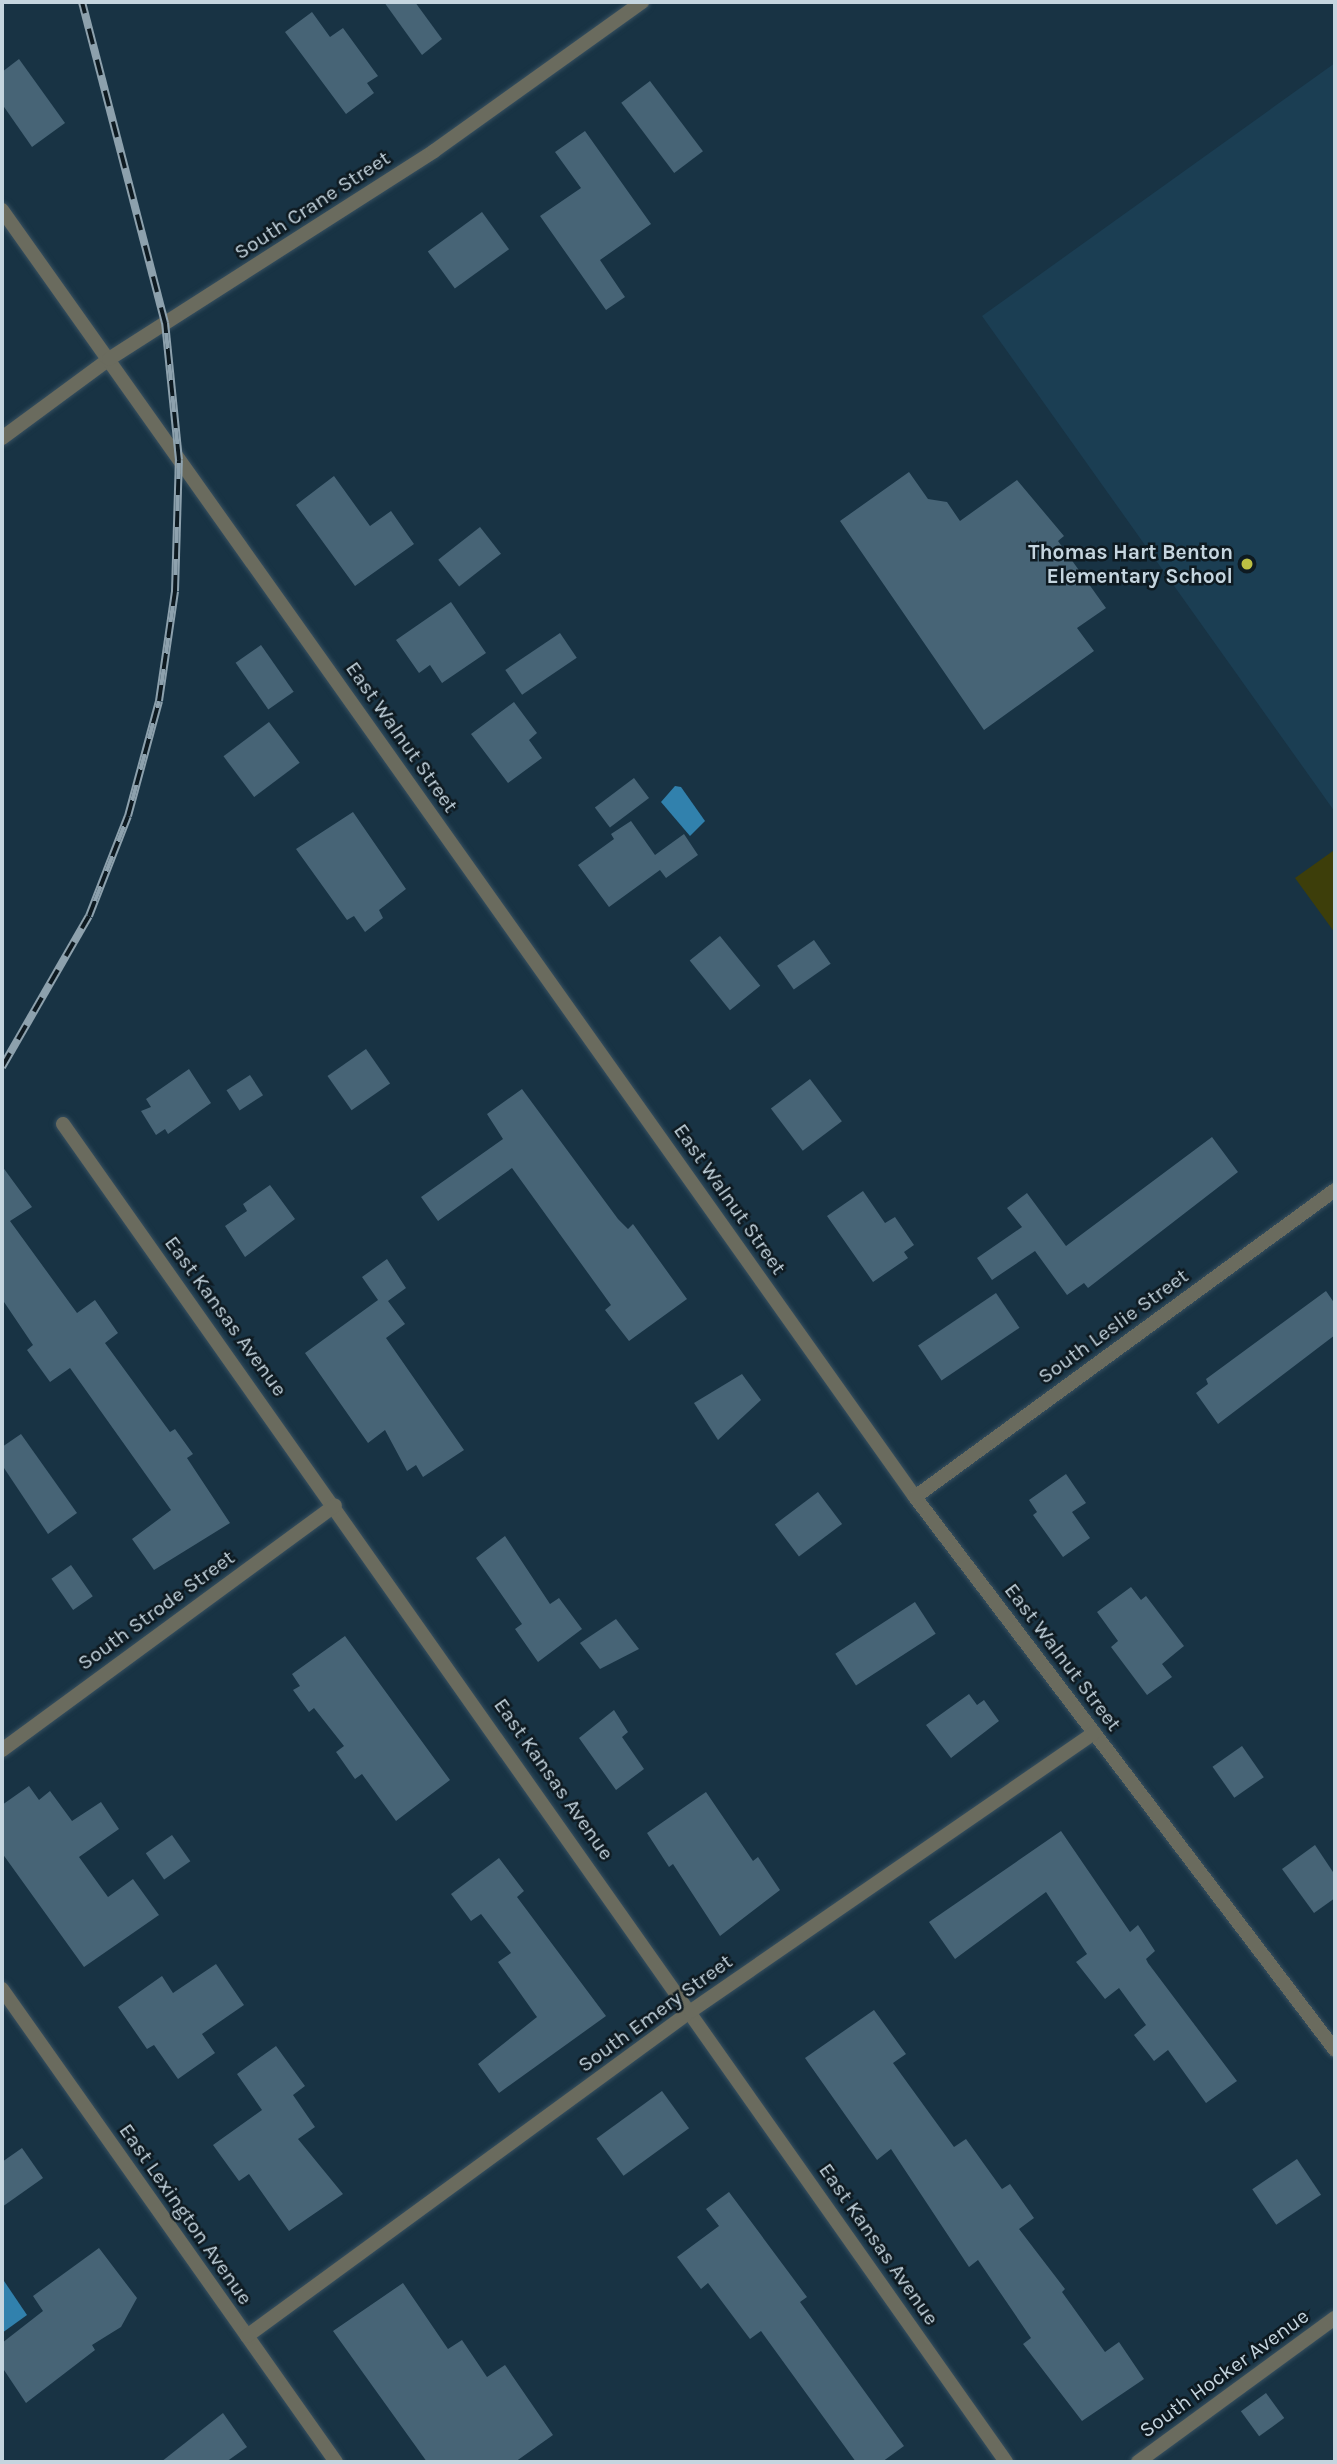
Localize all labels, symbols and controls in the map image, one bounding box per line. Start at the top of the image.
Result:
street label: South Crane Street [229,145,395,265]
place label: Thomas Hart Benton Elementary School [1028,539,1233,589]
marker: Thomas Hart Benton Elementary School [1239,556,1255,572]
street label: East Walnut Street [340,657,464,817]
street label: East Walnut Street [668,1119,792,1279]
street label: East Kansas Avenue [159,1231,293,1401]
street label: South Leslie Street [1033,1263,1193,1389]
street label: South Strode Street [73,1545,239,1675]
street label: East Walnut Street [999,1578,1127,1736]
street label: East Kansas Avenue [489,1693,619,1865]
street label: South Emery Street [573,1949,737,2077]
street label: East Lexington Avenue [114,2118,258,2310]
street label: East Kansas Avenue [814,2158,944,2330]
street label: South Hocker Avenue [1134,2303,1314,2443]

